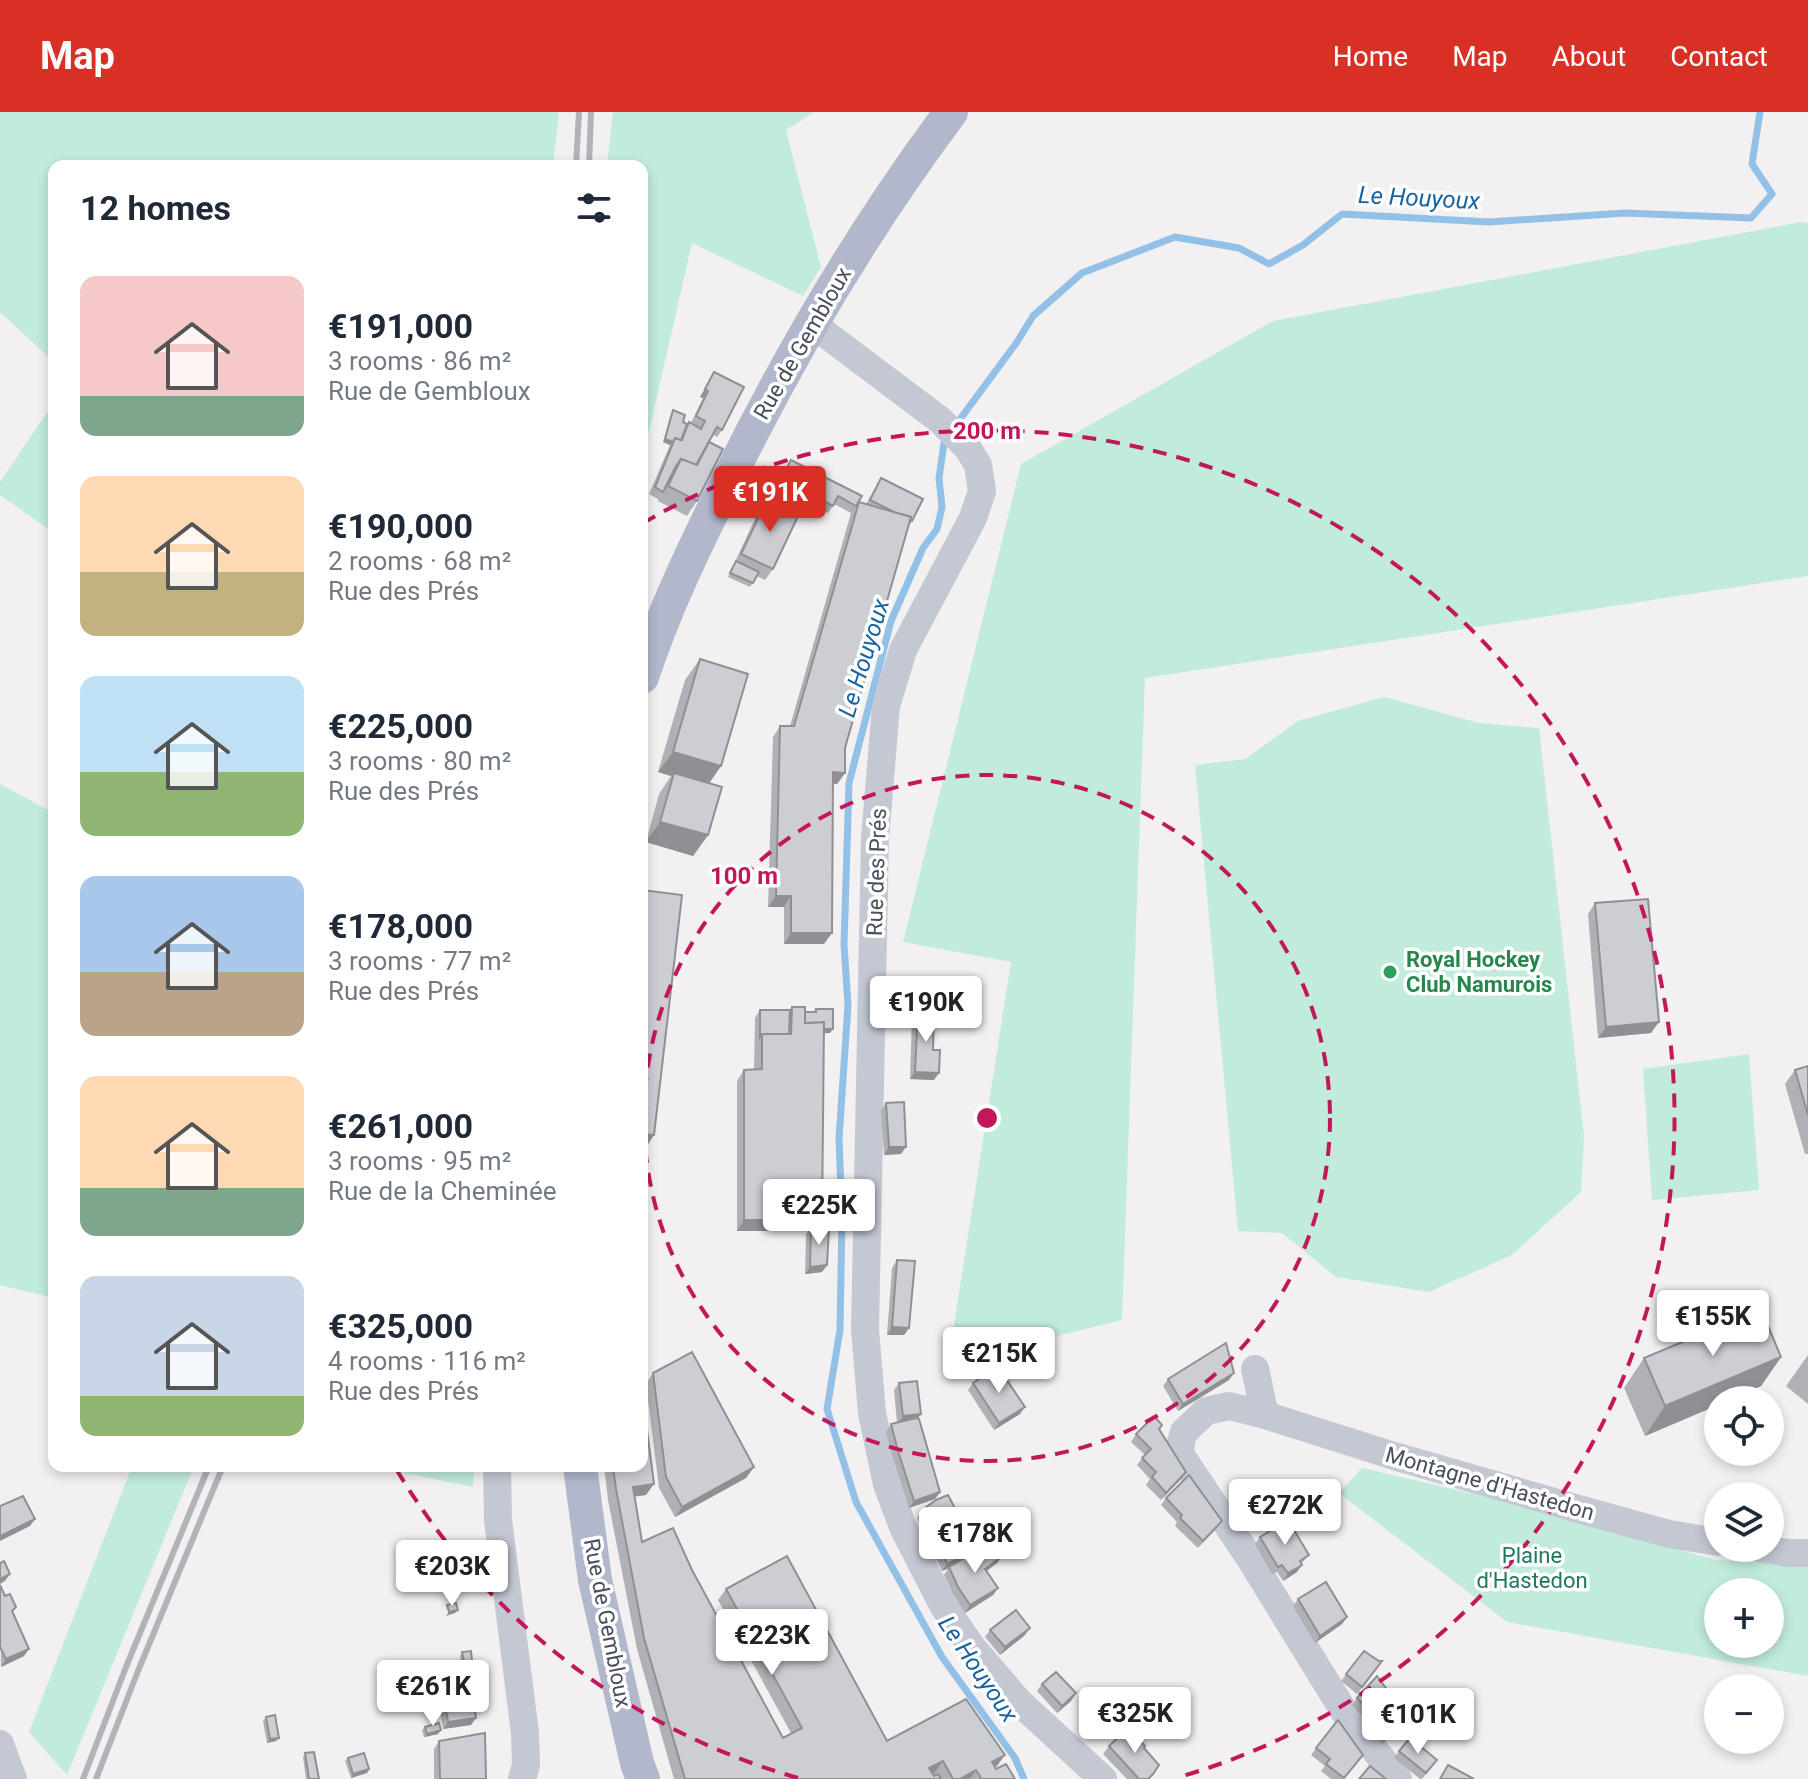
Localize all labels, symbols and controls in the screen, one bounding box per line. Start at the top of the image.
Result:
text: Map [40,34,115,78]
text: Home [1333,40,1408,73]
text: Map [1452,40,1508,73]
text: About [1552,40,1626,73]
text: Contact [1670,40,1768,73]
water label: Le Houyoux [1357,181,1481,215]
icon: filters [572,186,616,230]
text: 12 homes [80,188,231,228]
street label: Rue de Gembloux [749,263,856,424]
text: €191,000 [328,306,473,346]
icon: home [144,308,240,404]
text: 3 rooms · 86 m² [328,346,511,376]
text: Rue de Gembloux [328,376,531,406]
text: 200 m [953,417,1021,445]
pin: €191K [714,466,826,534]
text: €191K [732,477,808,507]
text: €190,000 [328,506,473,546]
icon: home [144,508,240,604]
text: 2 rooms · 68 m² [328,546,511,576]
text: Rue des Prés [328,576,479,606]
water label: Le Houyoux [833,595,895,720]
text: €225,000 [328,706,473,746]
icon: home [144,708,240,804]
text: 3 rooms · 80 m² [328,746,511,776]
text: Rue des Prés [328,776,479,806]
street label: Rue des Prés [862,808,891,936]
text: 100 m [710,862,778,890]
text: €178,000 [328,906,473,946]
icon: home [144,908,240,1004]
text: 3 rooms · 77 m² [328,946,511,976]
place label: Royal Hockey Club Namurois [1406,947,1552,997]
marker: Royal Hockey Club Namurois [1381,963,1399,981]
text: Rue des Prés [328,976,479,1006]
pin: €190K [870,976,982,1044]
text: €190K [888,987,964,1017]
centre of rings [973,1104,1001,1132]
text: €261,000 [328,1106,473,1146]
icon: home [144,1108,240,1204]
text: 3 rooms · 95 m² [328,1146,511,1176]
text: Rue de la Cheminée [328,1176,557,1206]
pin: €225K [763,1179,875,1247]
text: €225K [781,1190,857,1220]
pin: €155K [1657,1290,1769,1358]
text: €155K [1675,1301,1751,1331]
text: €325,000 [328,1306,473,1346]
icon: home [144,1308,240,1404]
pin: €215K [943,1327,1055,1395]
text: €215K [961,1338,1037,1368]
text: 4 rooms · 116 m² [328,1346,526,1376]
text: Rue des Prés [328,1376,479,1406]
map controls [1704,1386,1784,1754]
button: locate [1704,1386,1784,1466]
street label: Montagne d'Hastedon [1383,1442,1597,1525]
pin: €272K [1229,1479,1341,1547]
button: layers [1704,1482,1784,1562]
text: €272K [1247,1490,1323,1520]
pin: €178K [919,1507,1031,1575]
text: €178K [937,1518,1013,1548]
street label: Rue de Gembloux [579,1536,636,1710]
pin: €203K [396,1540,508,1608]
park label: Plaine d'Hastedon [1476,1543,1588,1593]
text: €203K [414,1551,490,1581]
button: + [1704,1578,1784,1658]
pin: €223K [716,1609,828,1677]
water label: Le Houyoux [932,1611,1024,1728]
text: €223K [734,1620,810,1650]
pin: €261K [377,1660,489,1728]
text: €261K [395,1671,471,1701]
button: − [1704,1674,1784,1754]
pin: €325K [1079,1687,1191,1755]
pin: €101K [1362,1688,1474,1756]
text: €325K [1097,1698,1173,1728]
text: €101K [1380,1699,1456,1729]

